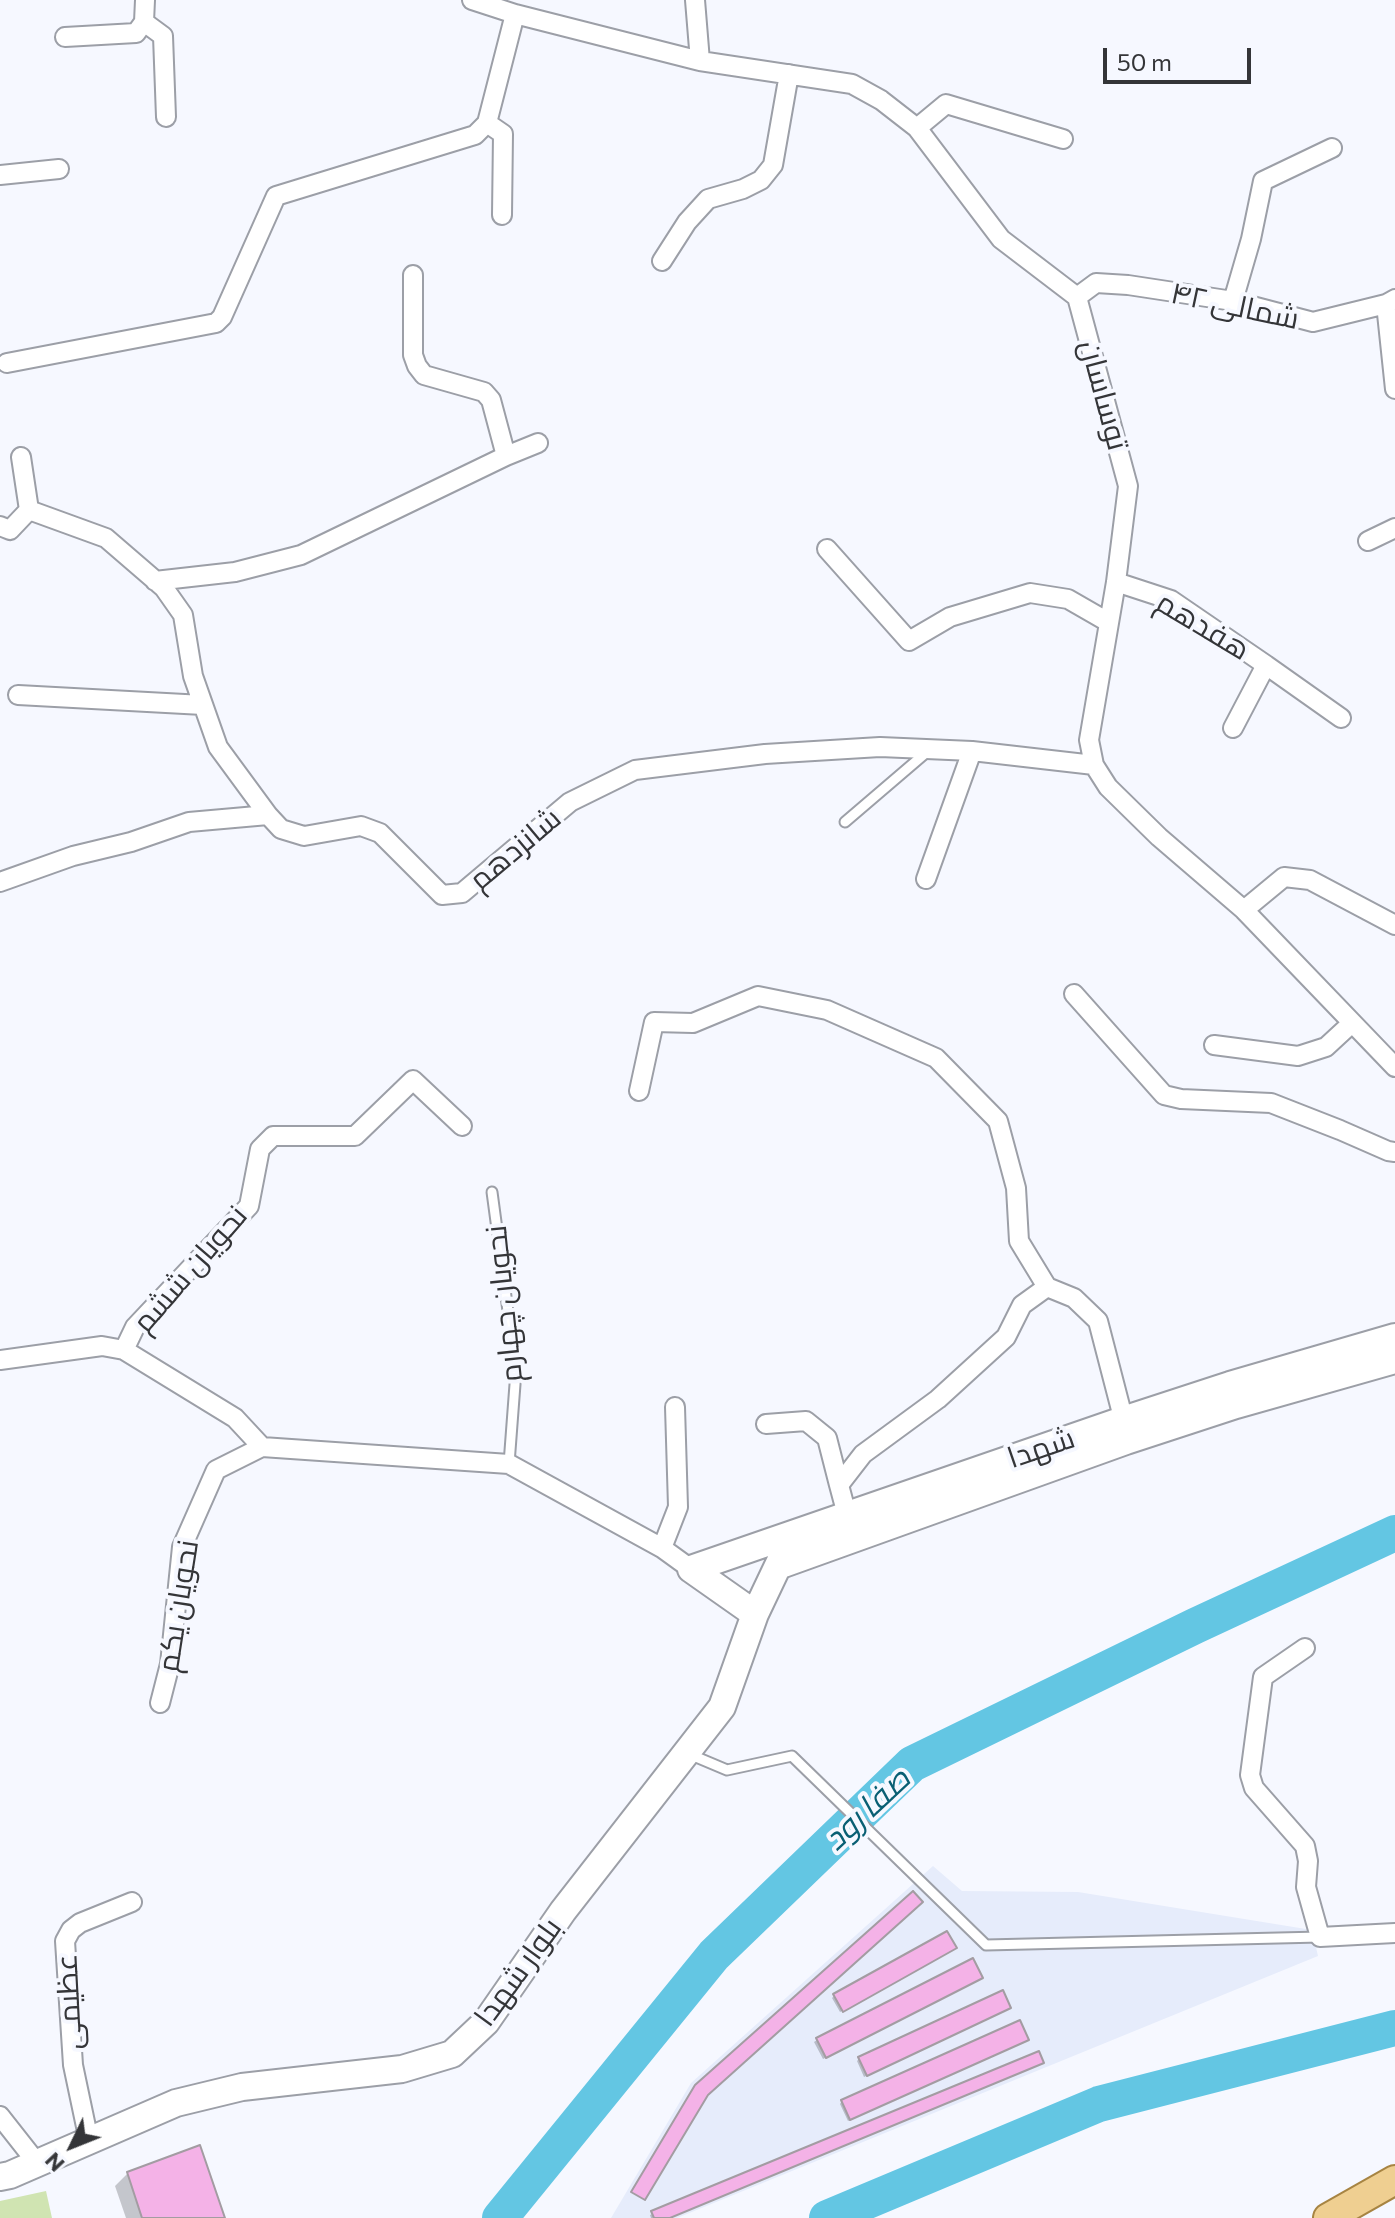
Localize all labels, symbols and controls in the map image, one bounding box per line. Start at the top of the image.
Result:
scale bar [1107,32,1255,82]
text: 50 m [1117,47,1172,76]
street label: شمالی ۴۲ [1168,275,1302,337]
street label: توساسان [1072,336,1136,454]
street label: هفدهم [1150,584,1256,668]
street label: شانزدهم [462,800,568,898]
street label: نحویان ششم [125,1198,255,1340]
street label: نحویان چهارم [478,1224,530,1384]
street label: شهدا [1003,1420,1079,1476]
street label: نحویان یکم [150,1537,206,1675]
water label: صفا رود [816,1760,918,1858]
street label: بلوار شهدا [467,1911,569,2033]
street label: عظیمی [49,1953,89,2051]
north arrow [32,2106,112,2186]
text: N [39,2147,70,2178]

